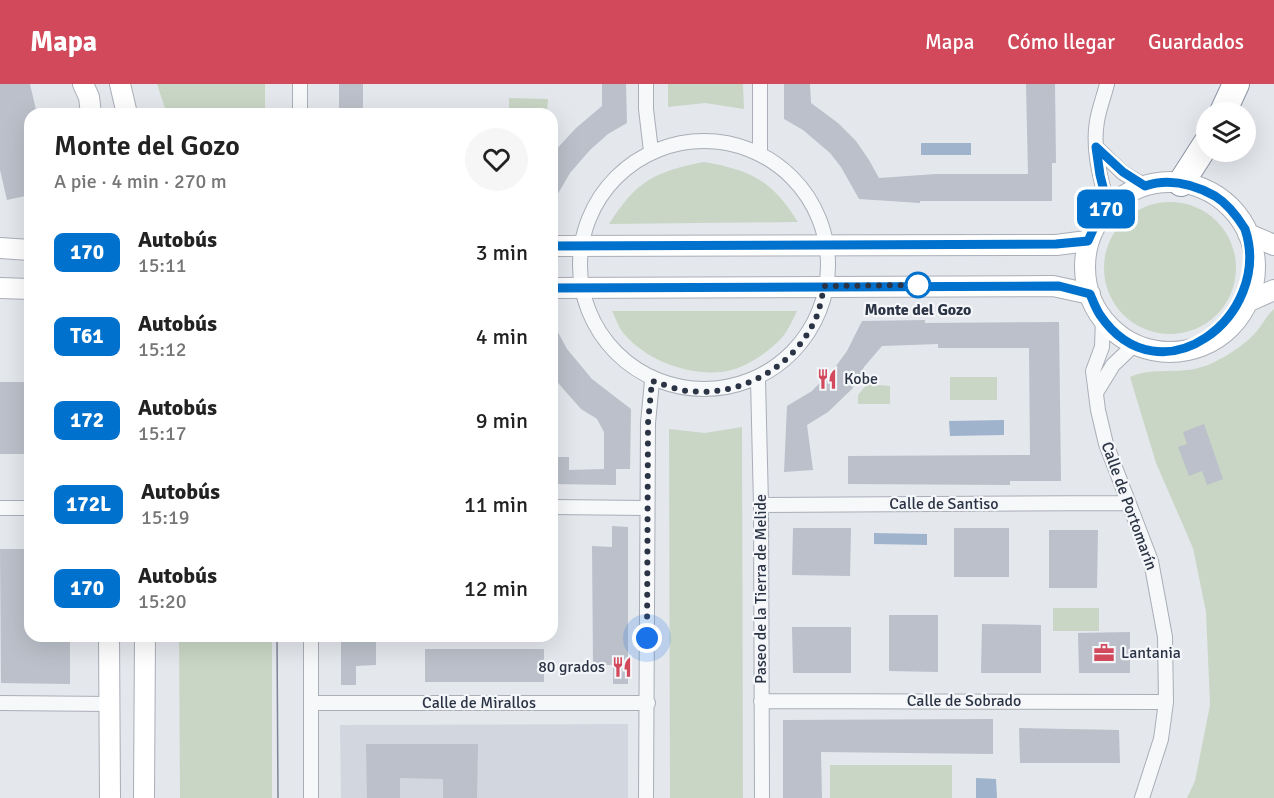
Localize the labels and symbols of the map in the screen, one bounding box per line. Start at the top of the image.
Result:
line badge: 170 [1072,190,1140,228]
marker: Monte del Gozo [905,272,931,298]
place label: Monte del Gozo [865,300,971,320]
restaurant icon: Kobe [815,367,839,391]
place label: Kobe [844,369,878,389]
street label: Calle de Portomarín [1096,439,1162,573]
street label: Paseo de la Tierra de Melide [751,494,771,684]
street label: Calle de Santiso [889,494,999,514]
your location [632,623,662,653]
office icon: Lantania [1092,641,1116,665]
place label: Lantania [1121,643,1181,663]
restaurant icon: 80 grados [610,655,634,679]
place label: 80 grados [538,657,605,677]
street label: Calle de Sobrado [907,691,1021,711]
street label: Calle de Mirallos [422,693,536,713]

